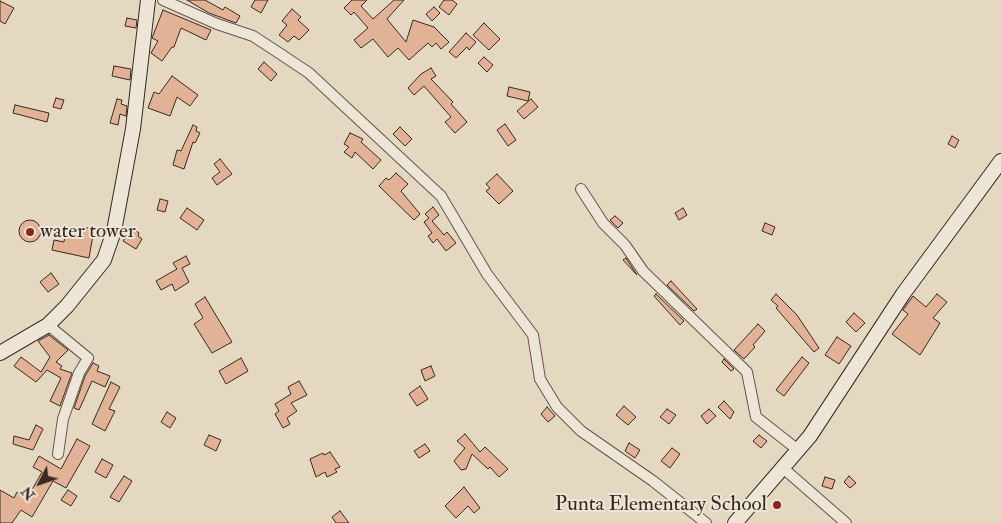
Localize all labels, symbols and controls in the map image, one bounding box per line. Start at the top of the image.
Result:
place label: water tower [40,219,135,245]
marker: water tower [24,226,36,238]
north arrow [15,458,65,508]
text: N [18,483,39,503]
place label: Punta Elementary School [555,492,767,518]
marker: Punta Elementary School [771,499,783,511]

